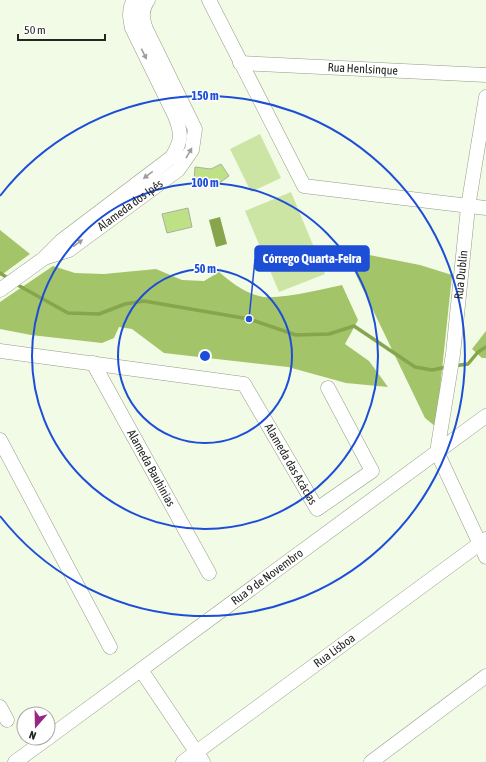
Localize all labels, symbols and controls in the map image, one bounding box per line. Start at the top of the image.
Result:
scale bar [18,16,105,42]
text: 50 m [24,23,46,37]
one-way arrow [141,48,148,60]
street label: Rua Henlsinque [327,60,398,78]
text: 150 m [191,89,219,103]
one-way arrow [186,147,193,159]
one-way arrow [142,171,153,179]
text: 100 m [191,176,219,190]
street label: Alameda dos Ipês [95,177,166,234]
one-way arrow [73,239,84,248]
callout: Córrego Quarta-Feira [255,246,369,271]
street label: Rua Dublin [452,250,471,300]
text: Córrego Quarta-Feira [263,251,361,266]
text: 50 m [194,262,216,276]
centre of rings [198,349,212,363]
street label: Alameda das Acácias [262,421,320,507]
street label: Alameda Bauhinias [124,427,178,509]
street label: Rua 9 de Novembro [229,546,306,608]
street label: Rua Lisboa [311,631,358,670]
north arrow [16,706,56,746]
text: N [27,729,38,742]

